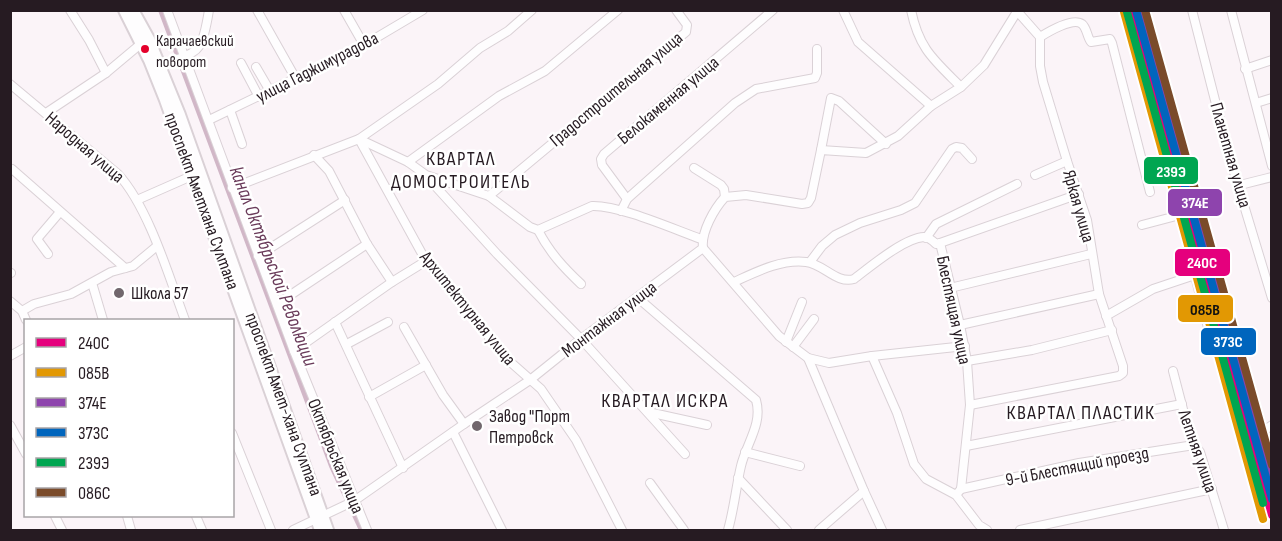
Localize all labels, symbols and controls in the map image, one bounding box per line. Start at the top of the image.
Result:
street label: улица Гаджимурадова [253,28,382,107]
street label: Градостроительная улица [546,28,687,151]
place label: Карачаевский поворот [156,32,234,72]
marker: Карачаевский поворот [139,43,151,55]
street label: Белокаменная улица [613,52,723,149]
street label: Планетная улица [1205,100,1256,210]
street label: Народная улица [41,107,129,187]
street label: проспект Аметхана Султана [160,110,243,293]
district label: КВАРТАЛ ДОМОСТРОИТЕЛЬ [391,147,531,194]
line badge: 239Э [1143,156,1199,185]
water label: канал Октябрьской Революции [224,163,323,370]
text: 239Э [1156,163,1186,182]
street label: Яркая улица [1058,167,1099,245]
line badge: 374Е [1167,188,1223,217]
text: 374Е [1181,194,1209,213]
street label: Архитектурная улица [415,246,520,370]
line badge: 240С [1174,248,1231,277]
street label: Блестящая улица [932,254,975,366]
text: 240С [1187,254,1217,273]
street label: Монтажная улица [558,277,661,362]
place label: Школа 57 [131,283,189,304]
marker: Школа 57 [112,286,126,300]
line badge: 085В [1177,294,1234,323]
text: 085В [1190,301,1220,320]
street label: проспект Амет-хана Султана [241,310,326,499]
legend [24,319,234,517]
line badge: 373C [1200,327,1257,356]
text: 240С [78,333,110,354]
text: 373C [1213,333,1243,352]
text: 085В [78,363,109,384]
district label: КВАРТАЛ ИСКРА [601,389,729,413]
text: 374Е [78,393,107,414]
street label: Октябрьская улица [303,396,368,517]
district label: КВАРТАЛ ПЛАСТИК [1006,401,1156,425]
place label: Завод "Порт Петровск [489,406,570,448]
street label: Летняя улица [1173,406,1222,495]
marker: Завод "Порт Петровск [470,419,484,433]
text: 373C [78,423,109,444]
street label: 9-й Блестящий проезд [1004,442,1150,491]
text: 239Э [78,453,109,474]
text: 086С [78,483,111,504]

